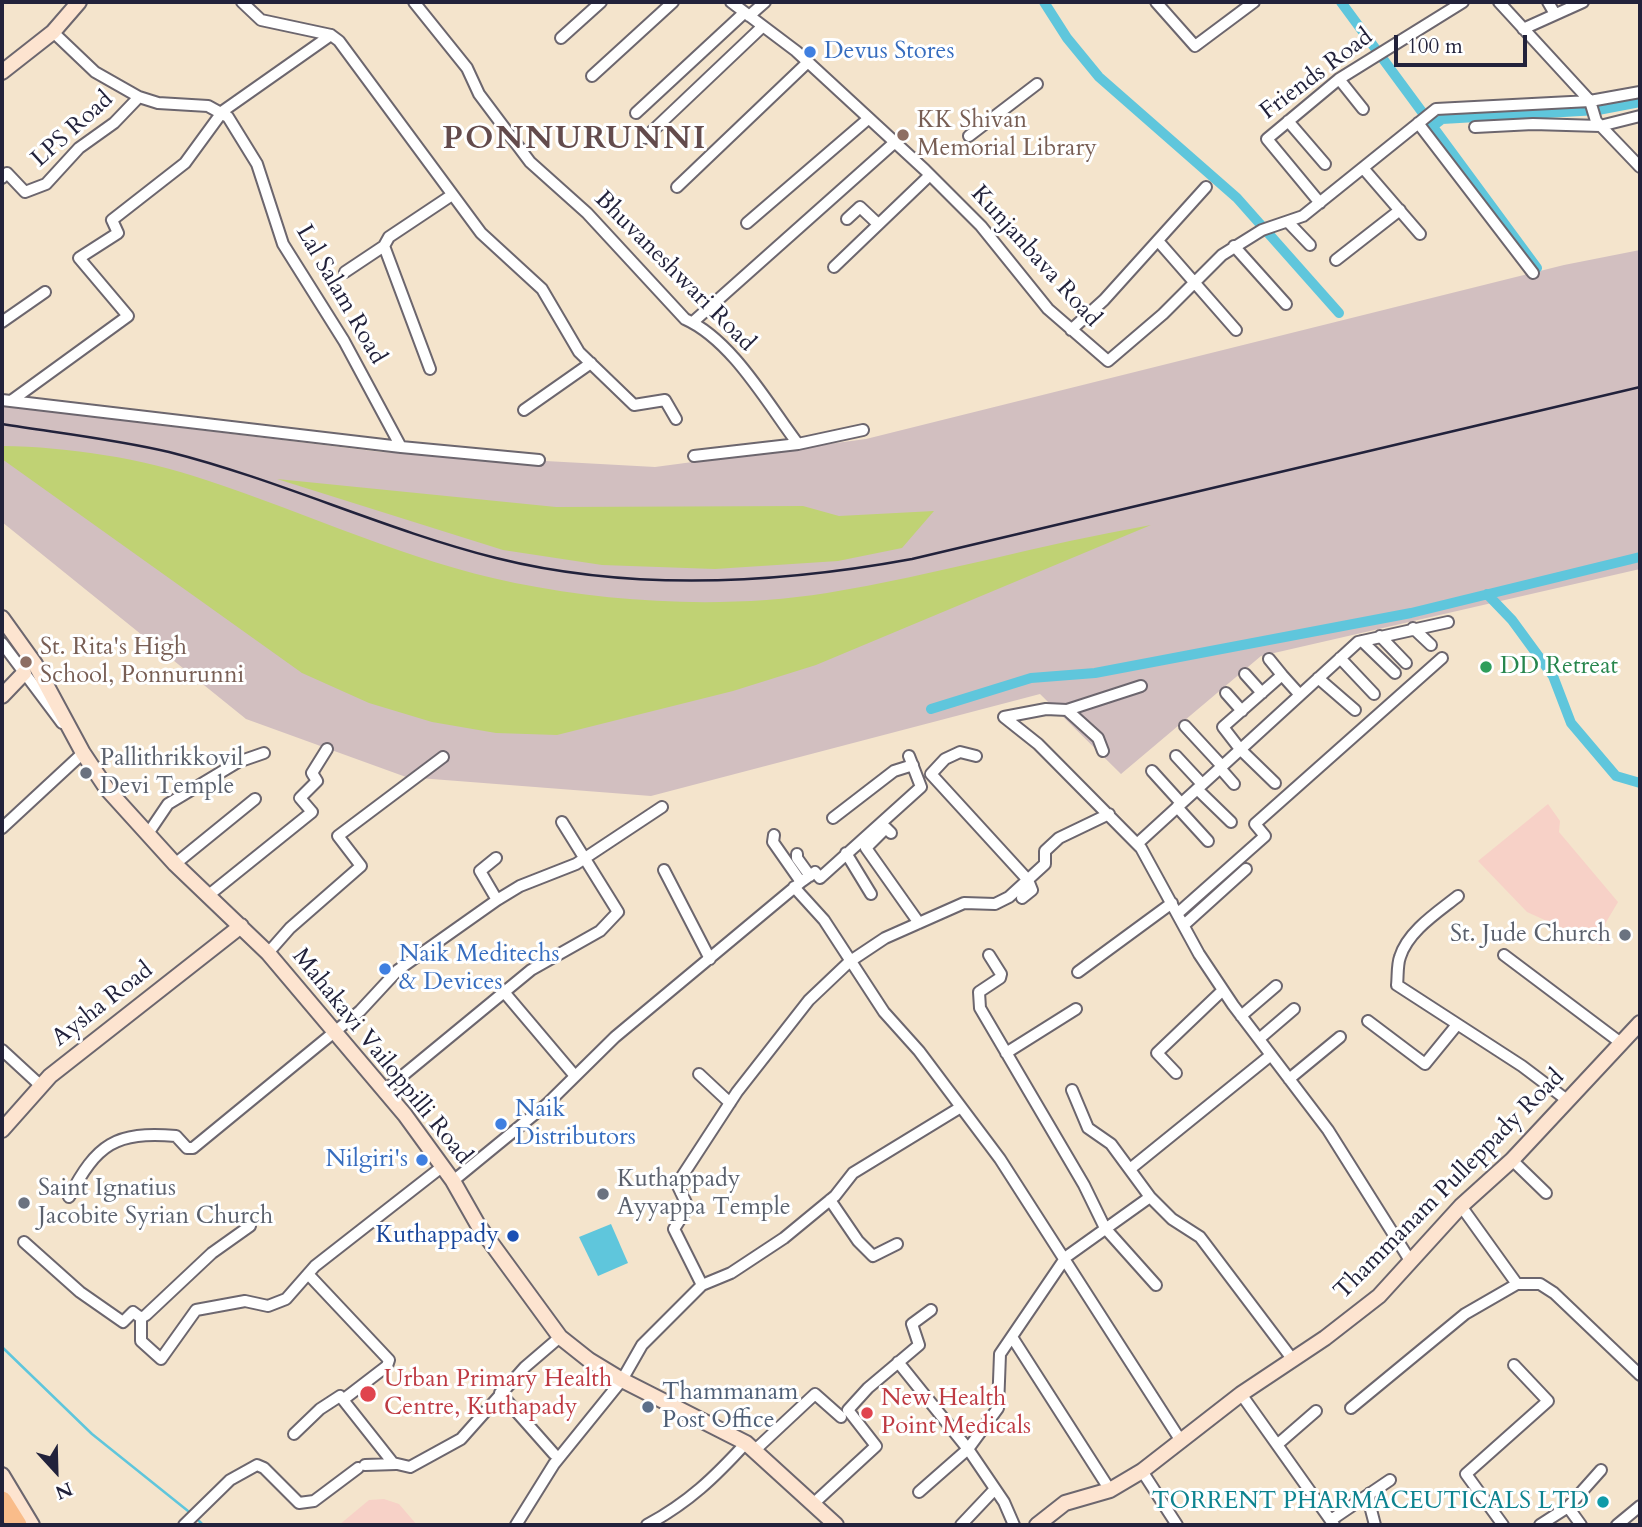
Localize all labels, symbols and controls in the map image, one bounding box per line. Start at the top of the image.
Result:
scale bar [1397,21,1530,65]
street label: Friends Road [1255,23,1379,127]
text: 100 m [1407,32,1463,61]
place label: Devus Stores [824,38,954,66]
marker: Devus Stores [802,44,818,60]
street label: LPS Road [26,86,120,174]
place label: KK Shivan Memorial Library [917,107,1097,163]
district label: PONNURUNNI [444,122,706,160]
marker: KK Shivan Memorial Library [895,127,911,143]
street label: Kunjanbava Road [964,180,1106,334]
street label: Bhuvaneshwari Road [588,186,760,358]
street label: Lal Salam Road [289,220,391,370]
place label: St. Rita's High School, Ponnurunni [40,634,244,690]
place label: DD Retreat [1500,653,1618,681]
marker: St. Rita's High School, Ponnurunni [18,654,34,670]
marker: DD Retreat [1478,659,1494,675]
place label: Pallithrikkovil Devi Temple [100,745,243,801]
marker: Pallithrikkovil Devi Temple [78,765,94,781]
place label: St. Jude Church [1450,921,1611,949]
marker: St. Jude Church [1617,927,1633,943]
place label: Naik Meditechs & Devices [399,941,560,997]
street label: Mahakavi Vailoppilli Road [285,943,477,1171]
street label: Aysha Road [47,957,159,1053]
marker: Naik Meditechs & Devices [377,961,393,977]
street label: Thammanam Pulleppady Road [1329,1064,1571,1306]
place label: Naik Distributors [515,1096,636,1152]
marker: Naik Distributors [493,1116,509,1132]
place label: Nilgiri's [325,1146,408,1174]
marker: Nilgiri's [414,1152,430,1168]
place label: Kuthappady Ayyappa Temple [617,1166,791,1222]
place label: Saint Ignatius Jacobite Syrian Church [38,1175,273,1231]
marker: Kuthappady Ayyappa Temple [595,1186,611,1202]
marker: Saint Ignatius Jacobite Syrian Church [16,1195,32,1211]
place label: Kuthappady [375,1222,499,1250]
marker: Kuthappady [505,1228,521,1244]
place label: Urban Primary Health Centre, Kuthapady [384,1366,612,1422]
place label: Thammanam Post Office [662,1379,798,1435]
marker: Urban Primary Health Centre, Kuthapady [358,1384,378,1404]
place label: New Health Point Medicals [881,1385,1031,1441]
marker: Thammanam Post Office [640,1399,656,1415]
marker: New Health Point Medicals [859,1405,875,1421]
north arrow [21,1436,91,1506]
text: N [51,1475,76,1506]
place label: TORRENT PHARMACEUTICALS LTD [1152,1488,1589,1516]
marker: TORRENT PHARMACEUTICALS LTD [1595,1494,1611,1510]

